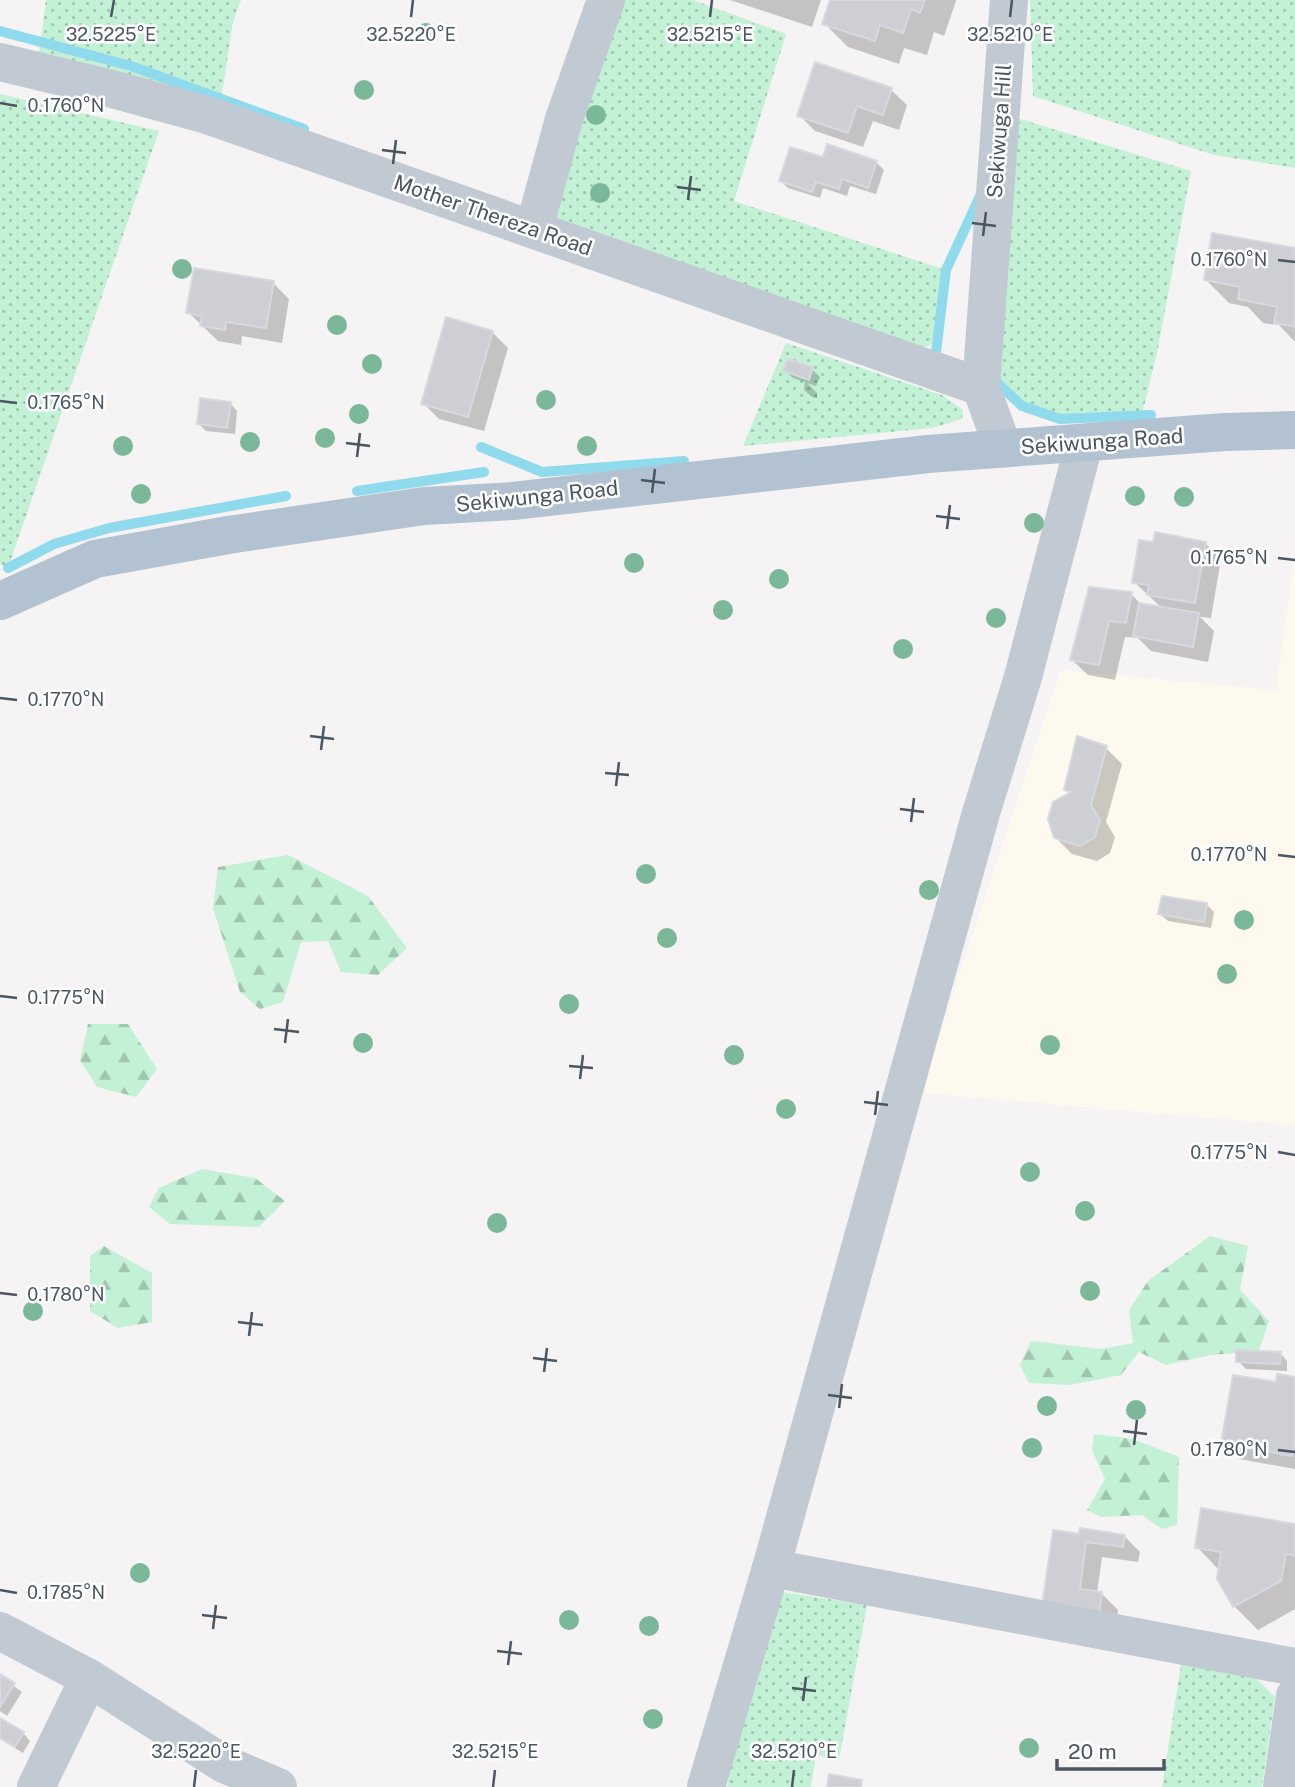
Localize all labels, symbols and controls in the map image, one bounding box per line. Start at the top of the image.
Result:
text: 32.5225°E [66,24,156,45]
text: 32.5220°E [366,24,456,45]
text: 32.5215°E [667,24,753,45]
text: 32.5210°E [967,24,1053,45]
street label: Sekiwuga Hill [982,63,1016,199]
text: 0.1760°N [28,95,104,116]
street label: Mother Thereza Road [391,169,595,261]
text: 0.1760°N [1191,249,1267,270]
text: 0.1765°N [27,392,105,413]
street label: Sekiwunga Road [1020,423,1184,459]
street label: Sekiwunga Road [455,475,619,517]
text: 0.1765°N [1190,547,1268,568]
text: 0.1770°N [28,689,104,710]
text: 0.1770°N [1191,844,1267,865]
text: 0.1775°N [27,987,105,1008]
text: 0.1775°N [1190,1142,1268,1163]
text: 0.1780°N [27,1284,105,1305]
text: 0.1780°N [1190,1439,1268,1460]
text: 0.1785°N [27,1582,105,1603]
scale bar [1057,1728,1164,1772]
text: 20 m [1068,1739,1117,1764]
text: 32.5220°E [151,1741,241,1762]
text: 32.5215°E [452,1741,538,1762]
text: 32.5210°E [751,1741,837,1762]

